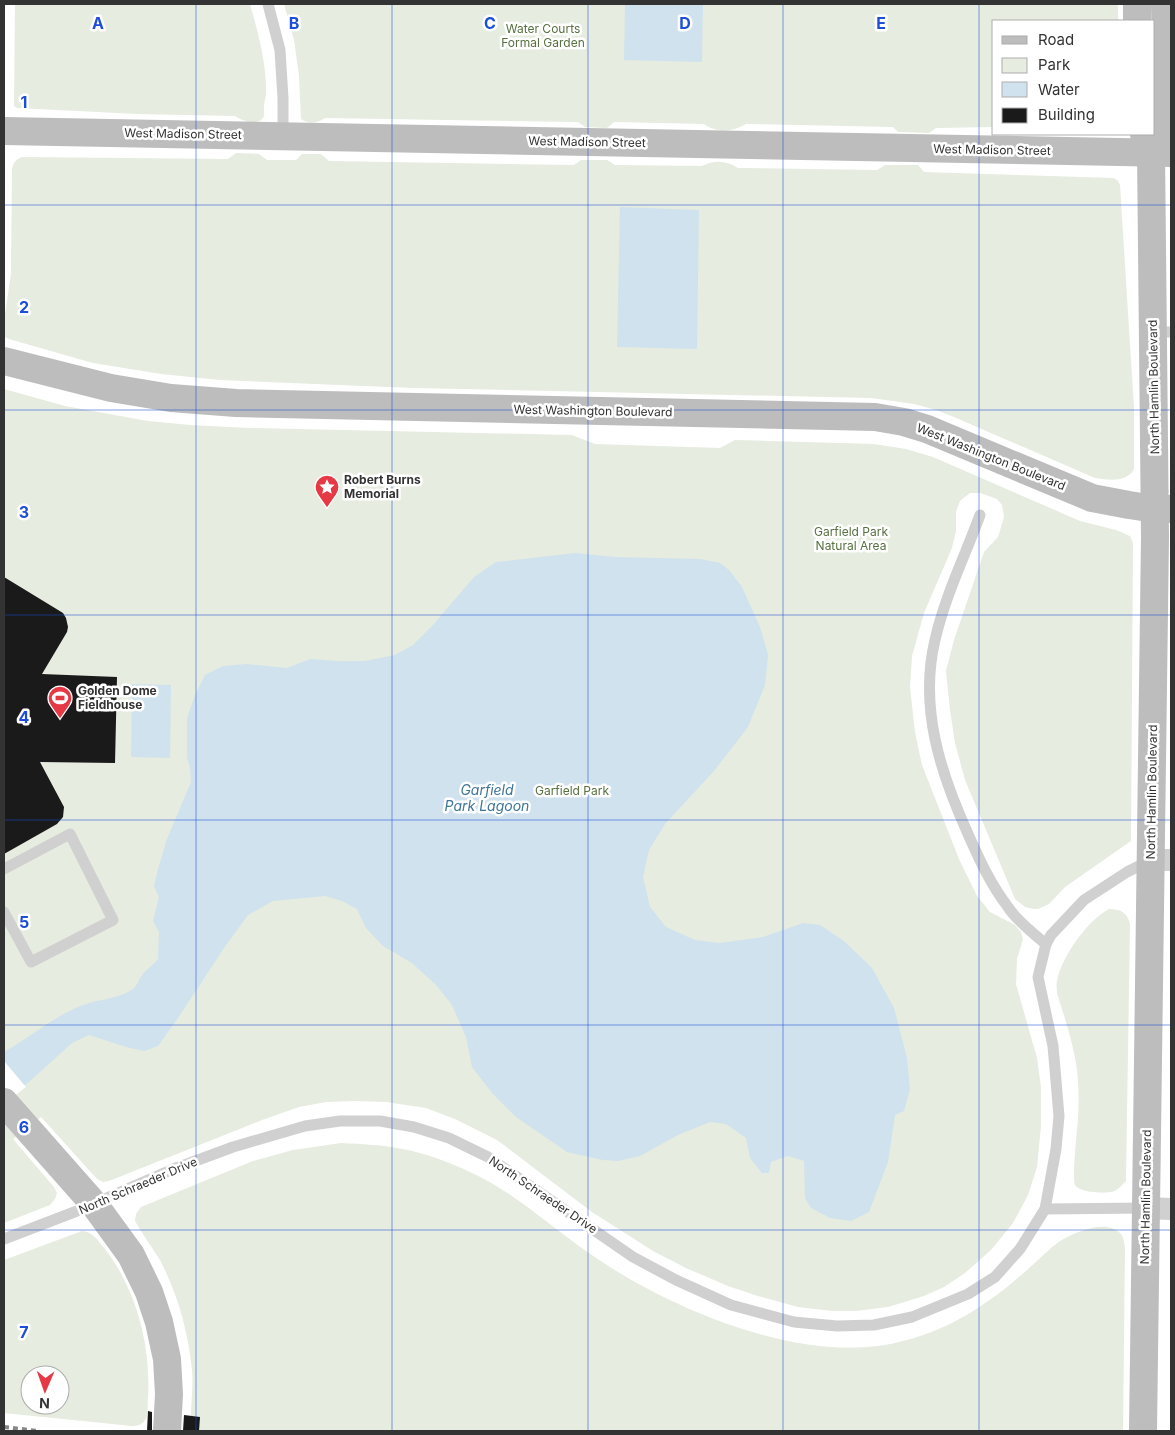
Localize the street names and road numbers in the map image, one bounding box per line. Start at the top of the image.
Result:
street label: West Madison Street [124,125,242,142]
street label: West Madison Street [528,133,646,150]
street label: West Madison Street [933,141,1051,158]
street label: North Hamlin Boulevard [1145,320,1162,454]
street label: West Washington Boulevard [513,402,673,419]
street label: West Washington Boulevard [915,420,1068,493]
street label: North Hamlin Boulevard [1143,725,1160,859]
street label: North Hamlin Boulevard [1137,1130,1154,1264]
street label: North Schraeder Drive [486,1153,600,1236]
street label: North Schraeder Drive [76,1154,199,1217]

